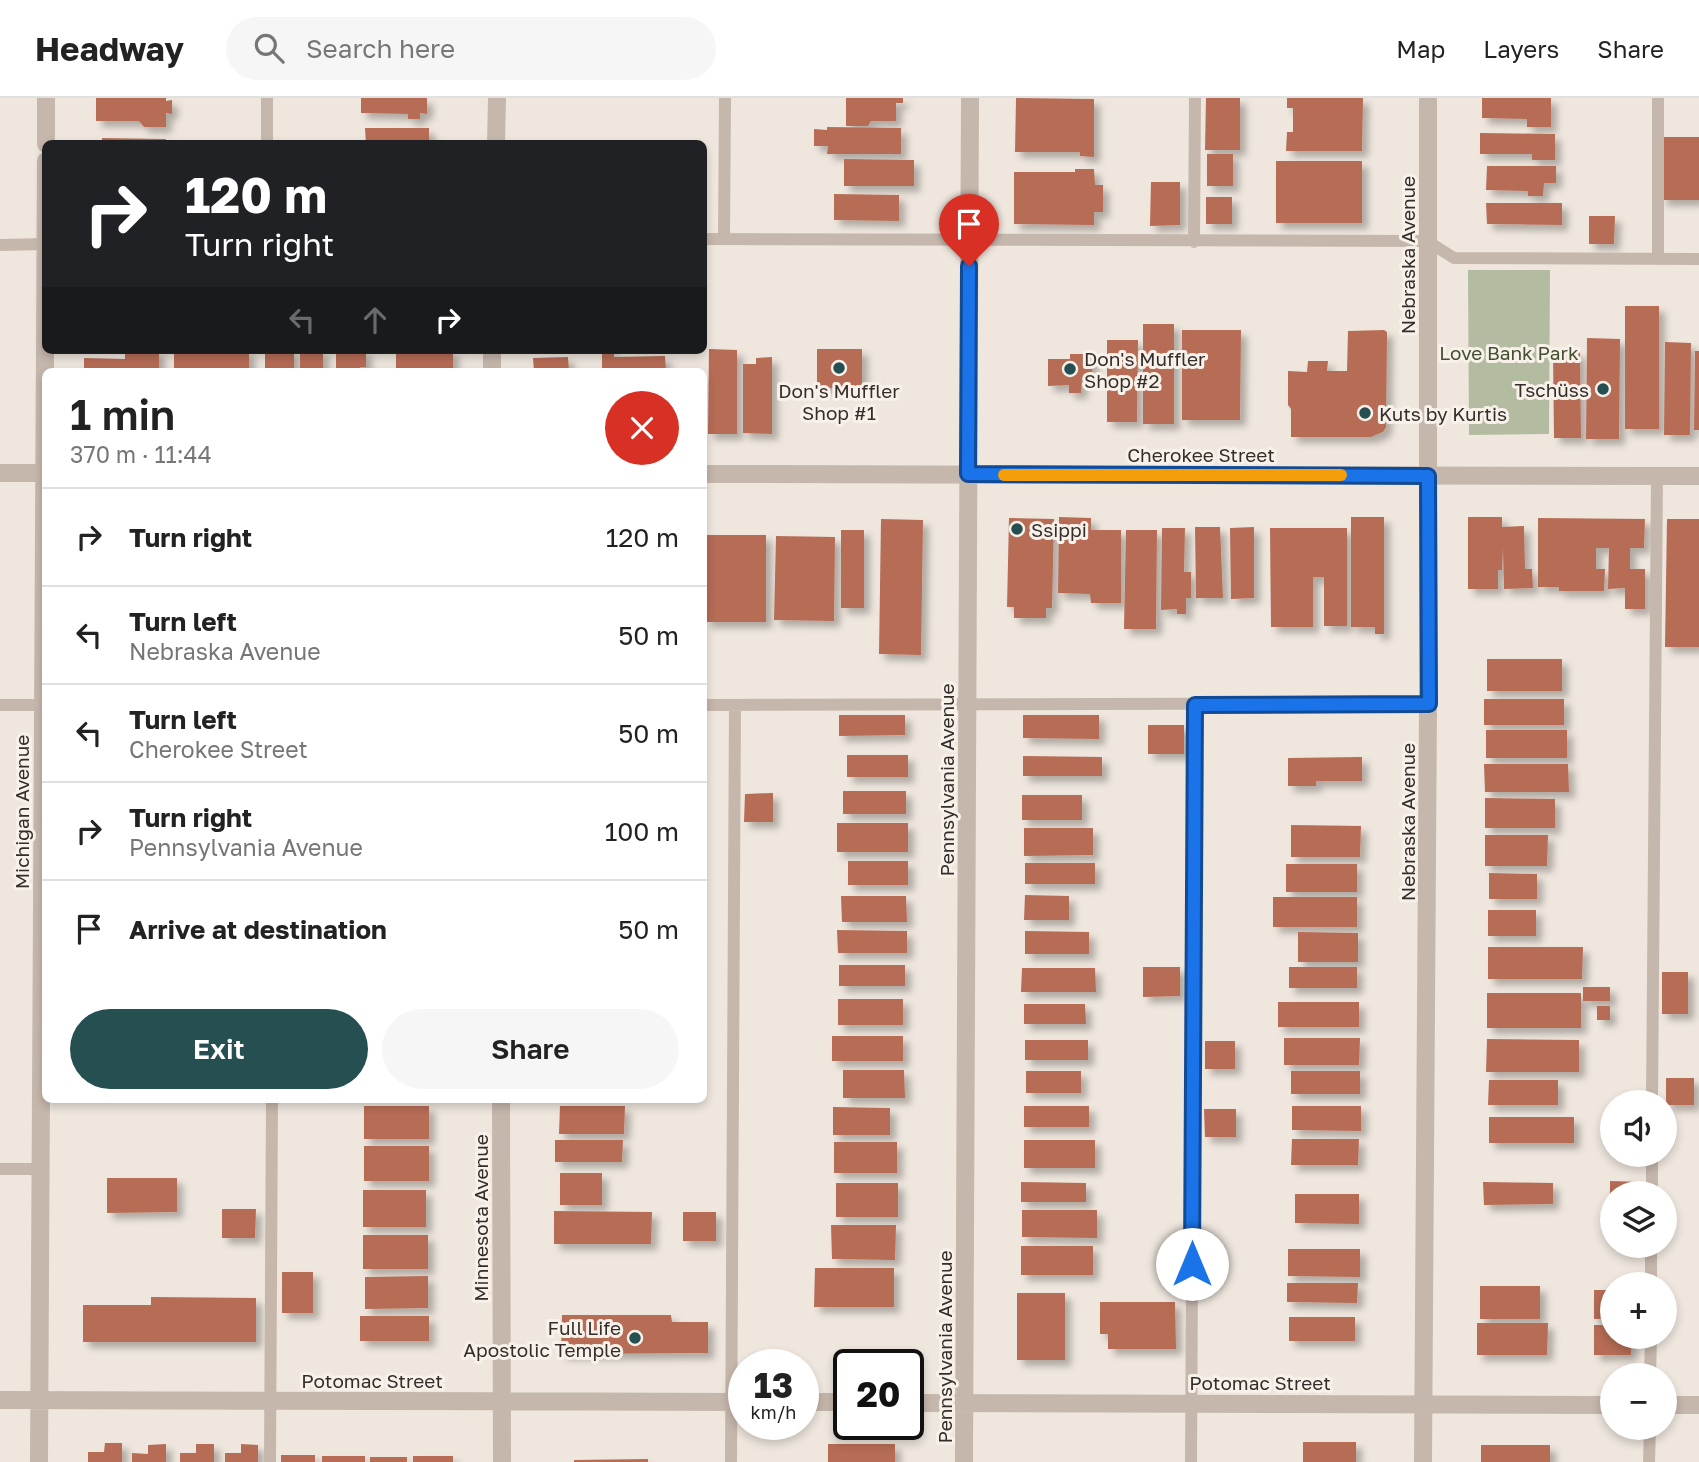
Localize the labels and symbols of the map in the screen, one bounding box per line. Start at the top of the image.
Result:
street label: Nebraska Avenue [1396,176,1419,334]
pin [939,194,999,266]
park label: Love Bank Park [1439,341,1579,364]
place label: Don's Muffler Shop #2 [1084,347,1206,392]
marker: Don's Muffler Shop #1 [831,360,847,376]
marker: Don's Muffler Shop #2 [1062,361,1078,377]
place label: Tschüss [1515,378,1589,401]
place label: Don's Muffler Shop #1 [778,379,900,424]
marker: Tschüss [1595,381,1611,397]
place label: Kuts by Kurtis [1379,402,1507,425]
marker: Kuts by Kurtis [1357,405,1373,421]
street label: Cherokee Street [1127,443,1275,466]
place label: Ssippi [1031,518,1087,541]
marker: Ssippi [1009,521,1025,537]
street label: Pennsylvania Avenue [935,683,958,877]
street label: Michigan Avenue [10,735,33,889]
street label: Nebraska Avenue [1396,743,1419,901]
street label: Minnesota Avenue [469,1134,492,1302]
position arrow [1155,1227,1229,1301]
street label: Pennsylvania Avenue [933,1250,956,1444]
place label: Full Life Apostolic Temple [463,1316,621,1361]
marker: Full Life Apostolic Temple [627,1330,643,1346]
speed limit sign: 20 [833,1349,924,1440]
street label: Potomac Street [301,1369,443,1392]
street label: Potomac Street [1189,1371,1331,1394]

